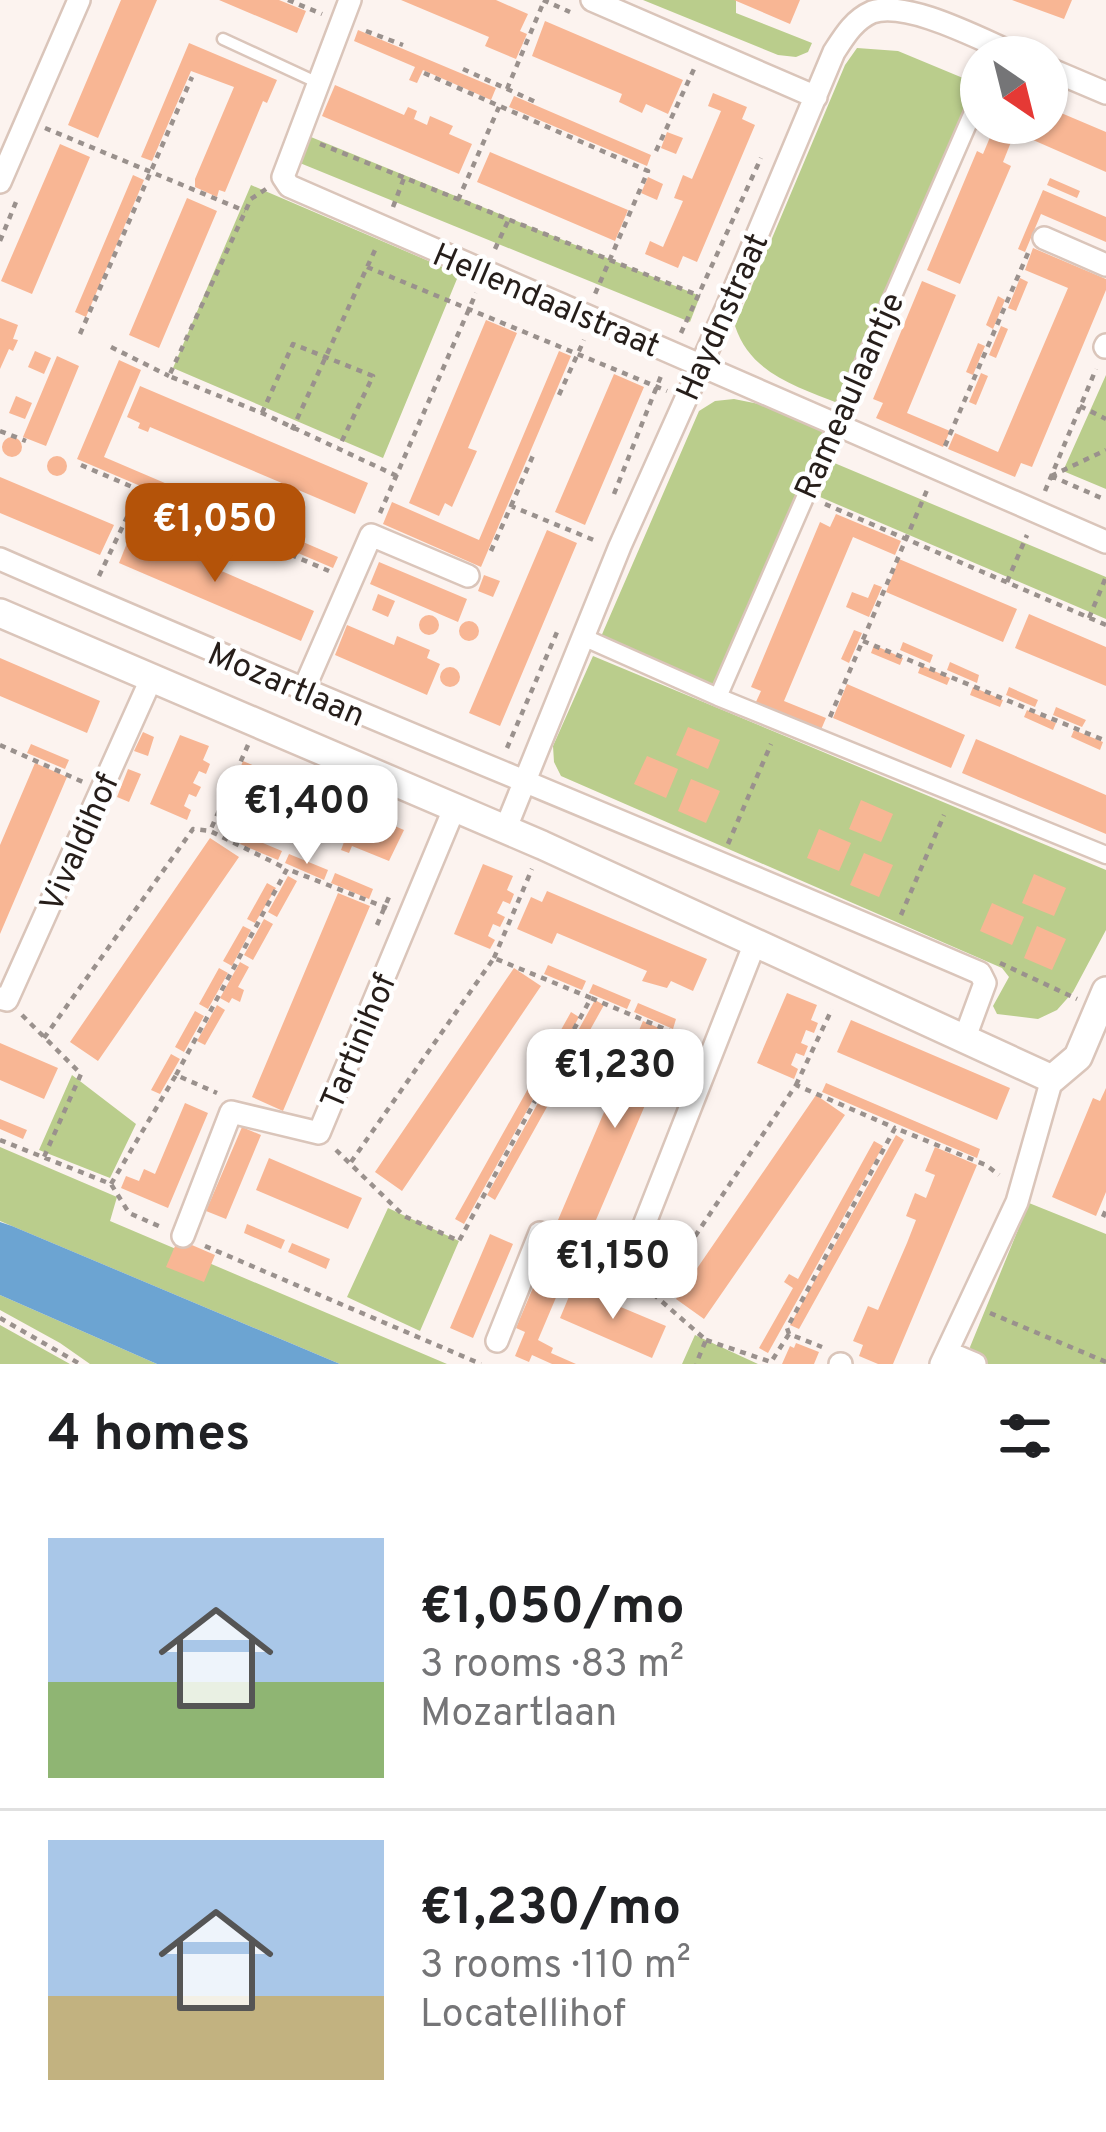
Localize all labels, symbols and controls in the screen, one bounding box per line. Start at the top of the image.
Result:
north arrow [960,36,1068,144]
map controls [960,36,1068,144]
street label: Haydnstraat [669,227,780,408]
street label: Hellendaalstraat [425,236,665,369]
street label: Rameaulaantje [787,287,916,507]
pin: €1,050 [117,483,313,585]
text: €1,050 [152,497,278,546]
street label: Mozartlaan [200,635,370,739]
pin: €1,400 [209,765,405,867]
street label: Vivaldihof [33,768,131,919]
text: €1,400 [244,779,370,828]
street label: Tartinihof [313,968,408,1117]
pin: €1,230 [517,1029,713,1131]
text: €1,230 [554,1043,676,1092]
pin: €1,150 [515,1220,711,1322]
text: €1,150 [555,1234,671,1283]
icon: filters [992,1403,1058,1469]
text: 4 homes [48,1404,250,1469]
text: €1,050/mo [420,1577,685,1642]
icon: home [144,1586,288,1730]
text: 3 rooms · 83 m² [420,1642,684,1691]
text: Mozartlaan [420,1691,617,1740]
text: €1,230/mo [420,1878,681,1943]
icon: home [144,1888,288,2032]
text: 3 rooms · 110 m² [420,1943,691,1992]
text: Locatellihof [420,1992,626,2041]

